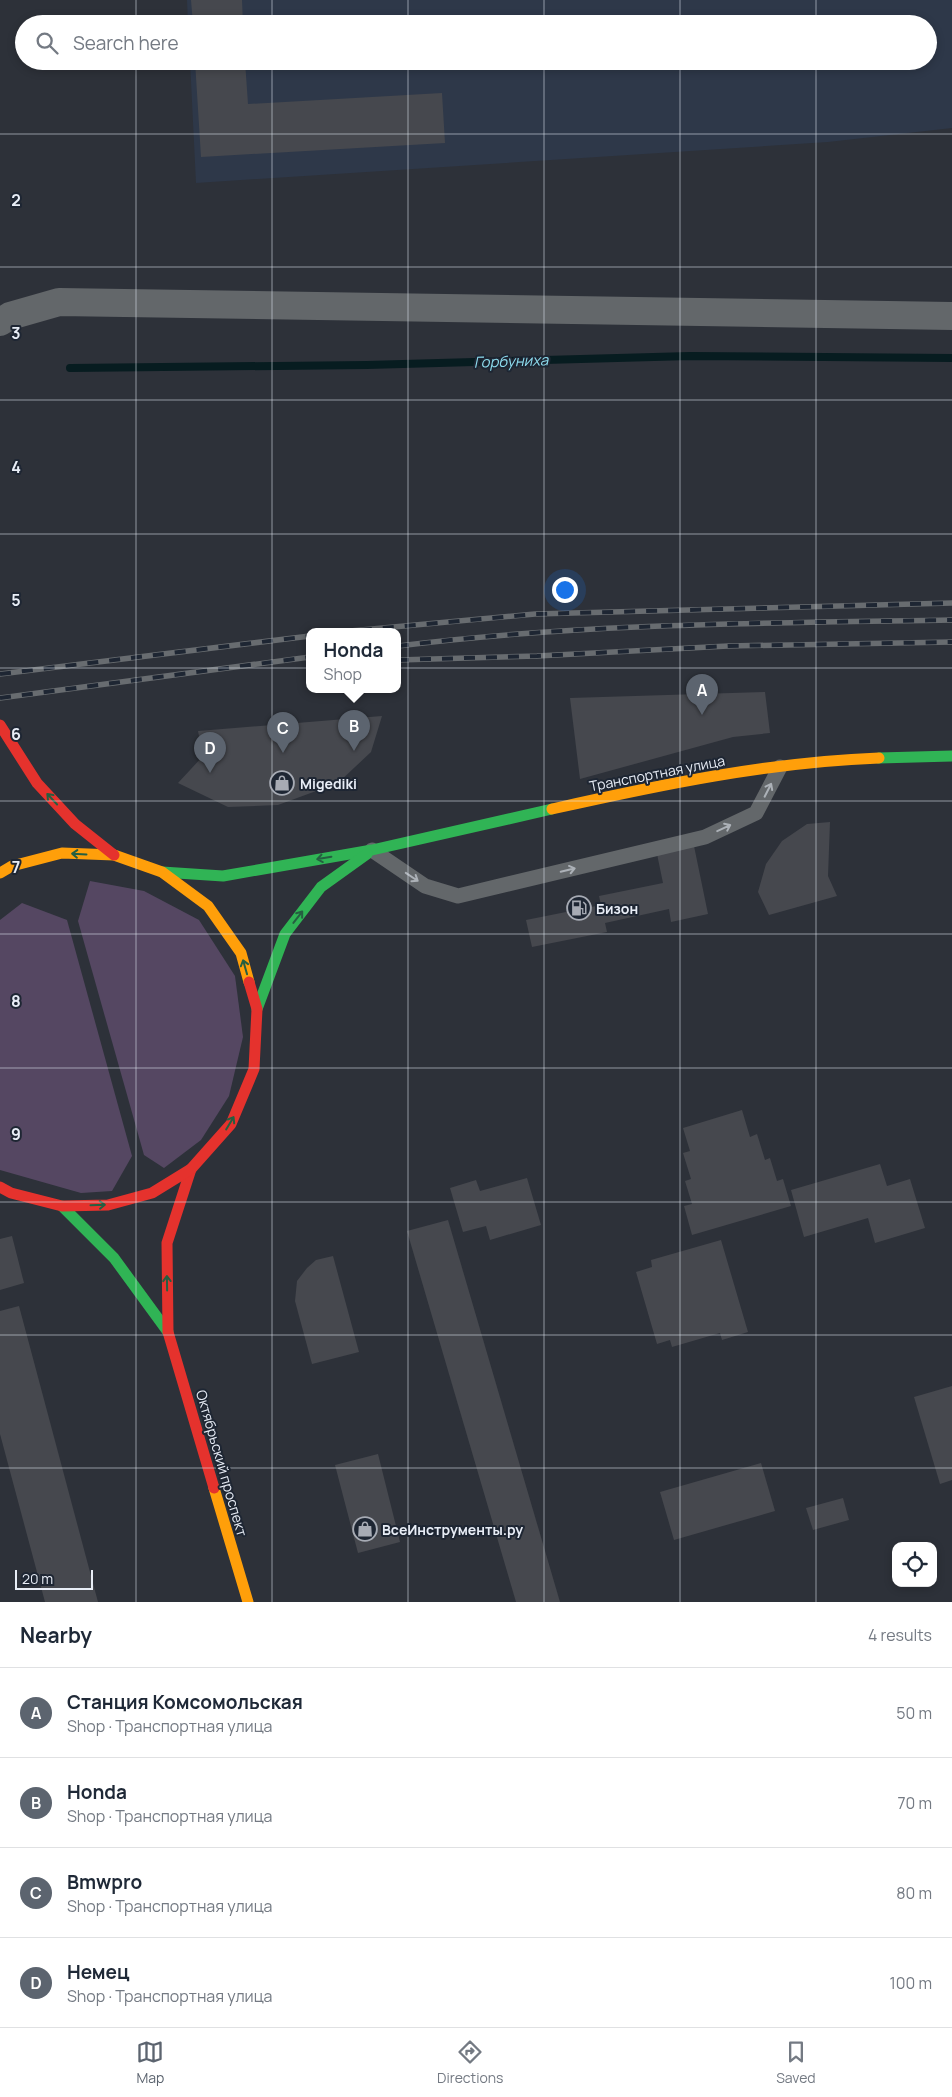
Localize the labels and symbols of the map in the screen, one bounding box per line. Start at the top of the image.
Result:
text: 2 [11,189,21,211]
text: 3 [11,322,21,344]
water label: Горбуниха [474,349,549,373]
text: 4 [11,456,21,478]
your location [552,577,578,603]
text: 5 [11,589,21,611]
pin: A [686,674,718,715]
pin: B [338,710,370,751]
pin: C [267,712,299,753]
text: 6 [11,723,21,745]
pin: D [194,732,226,773]
street label: Транспортная улица [588,751,726,795]
shop icon: Migediki [269,770,295,796]
place label: Migediki [300,774,357,793]
one-way arrow [764,783,773,798]
one-way arrow [46,793,58,806]
one-way arrow [716,823,731,832]
one-way arrow [71,849,87,858]
one-way arrow [316,854,332,864]
text: 7 [12,856,20,878]
one-way arrow [559,865,575,874]
one-way arrow [405,872,419,882]
fuel station icon: Бизон [566,895,592,921]
place label: Бизон [596,899,638,918]
one-way arrow [293,910,303,924]
one-way arrow [239,960,249,976]
text: 8 [11,990,21,1012]
one-way arrow [226,1116,236,1130]
text: 9 [11,1123,21,1145]
one-way arrow [89,1201,105,1210]
one-way arrow [162,1276,172,1292]
street label: Октябрьский проспект [192,1388,252,1538]
shop icon: ВсеИнструменты.ру [352,1516,378,1542]
place label: ВсеИнструменты.ру [382,1520,523,1539]
scale bar [15,1567,92,1590]

